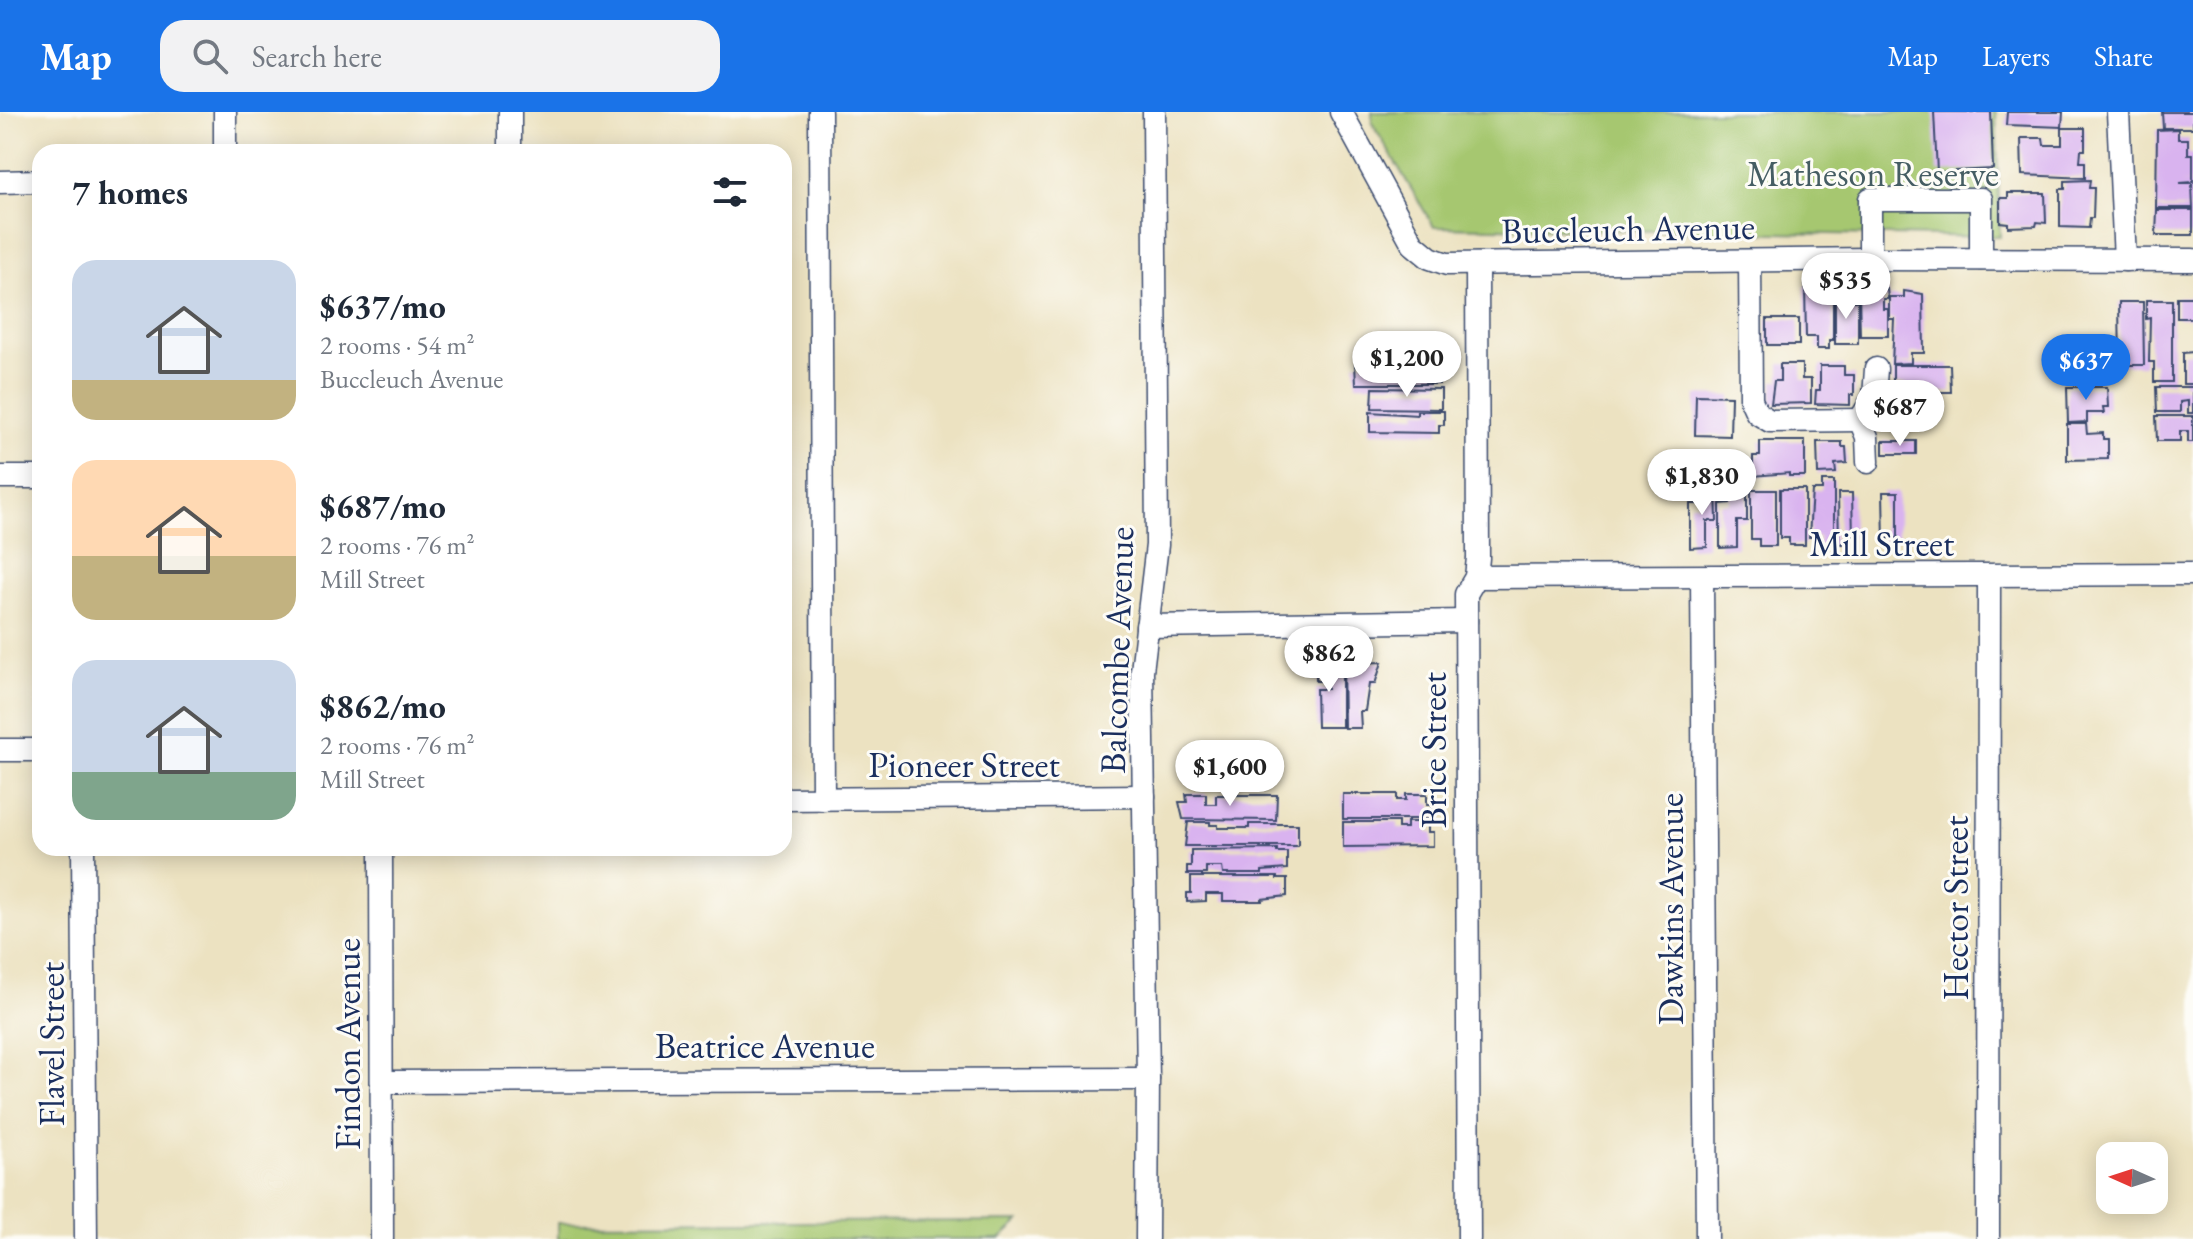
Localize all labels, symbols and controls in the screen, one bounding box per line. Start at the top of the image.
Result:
search box [160,20,720,92]
text: Map [40,32,112,81]
icon: search [188,34,232,78]
text: Search here [252,37,382,76]
text: Map [1888,38,1938,74]
text: Layers [1982,38,2050,74]
text: Share [2094,38,2153,74]
park label: Matheson Reserve [1747,150,1999,197]
text: 7 homes [72,170,188,214]
icon: filters [708,170,752,214]
street label: Buccleuch Avenue [1501,203,1755,254]
pin: $535 [1799,253,1893,321]
text: $535 [1819,262,1873,296]
text: $637/mo [320,284,446,328]
icon: home [136,292,232,388]
text: 2 rooms · 54 m² [320,328,475,362]
pin: $1,200 [1342,331,1472,399]
pin: $637 [2039,334,2133,402]
text: $1,200 [1370,340,1444,374]
text: $637 [2059,343,2113,377]
text: Buccleuch Avenue [320,362,503,396]
pin: $687 [1853,380,1947,448]
text: $687 [1873,389,1927,423]
pin: $1,830 [1637,449,1767,517]
text: $1,830 [1665,458,1739,492]
text: $687/mo [320,484,446,528]
icon: home [136,492,232,588]
street label: Mill Street [1810,520,1955,567]
street label: Balcombe Avenue [1089,526,1144,774]
text: 2 rooms · 76 m² [320,528,475,562]
text: Mill Street [320,562,425,596]
pin: $862 [1282,626,1376,694]
text: $862 [1302,635,1356,669]
street label: Brice Street [1410,671,1457,828]
text: $862/mo [320,684,446,728]
icon: home [136,692,232,788]
text: 2 rooms · 76 m² [320,728,475,762]
pin: $1,600 [1165,740,1295,808]
street label: Pioneer Street [868,741,1060,788]
text: $1,600 [1193,749,1267,783]
text: Mill Street [320,762,425,796]
street label: Dawkins Avenue [1647,793,1694,1025]
street label: Hector Street [1932,815,1979,1000]
street label: Findon Avenue [324,938,371,1150]
street label: Flavel Street [28,961,75,1126]
street label: Beatrice Avenue [655,1022,875,1069]
north arrow [2096,1142,2168,1214]
map controls [2096,1142,2168,1214]

